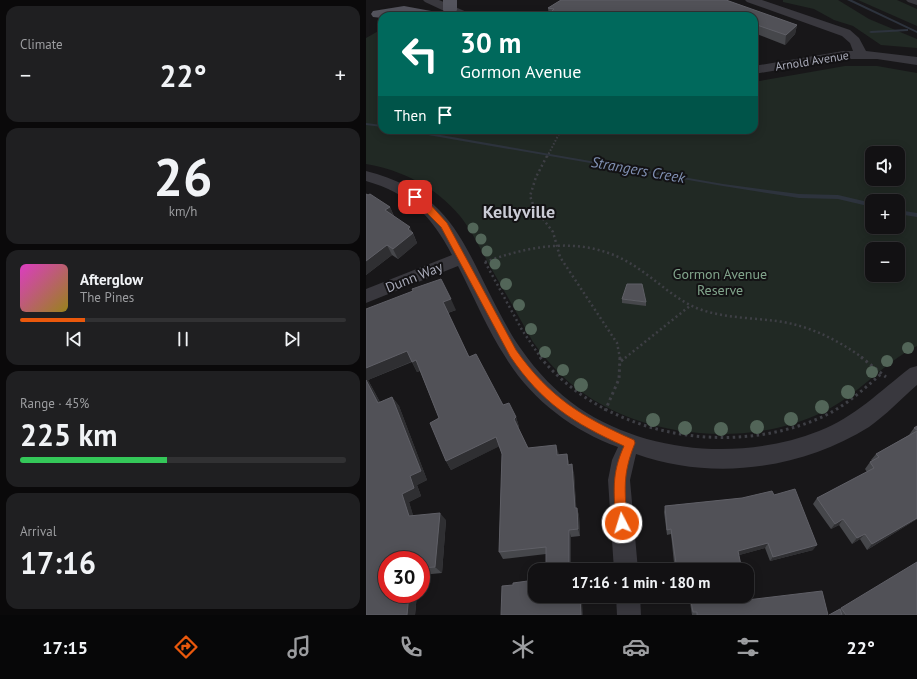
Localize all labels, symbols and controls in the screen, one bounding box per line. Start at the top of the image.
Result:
text: 30 m [460,24,521,61]
icon: left [394,28,446,80]
text: Climate [20,36,63,53]
street label: Arnold Avenue [774,47,850,74]
text: 22° [159,56,207,95]
text: Gormon Avenue [460,60,581,83]
text: − [20,61,31,89]
text: + [335,61,346,89]
icon: arrive [434,104,456,126]
text: Then [394,106,426,125]
text: 26 [154,143,212,210]
map controls [865,146,905,282]
button: sound [865,146,905,186]
water label: Strangers Creek [590,152,688,187]
pin [398,180,432,214]
icon: arrive [404,186,426,208]
button: + [865,194,905,234]
district label: Kellyville [483,200,555,223]
text: km/h [169,203,197,220]
button: − [865,242,905,282]
street label: Dunn Way [383,257,446,297]
park label: Gormon Avenue Reserve [673,265,767,299]
text: Afterglow [80,270,143,289]
text: The Pines [80,289,134,306]
icon: previous [63,328,85,350]
icon: pause [172,328,194,350]
icon: next [281,328,303,350]
text: Range · 45% [20,395,89,412]
text: 225 km [20,415,118,454]
position arrow [601,502,643,544]
text: Arrival [20,523,56,540]
text: 17:16 [20,543,96,582]
speed limit sign: 30 [378,551,430,603]
text: 17:16 · 1 min · 180 m [572,573,710,592]
icon: directions [172,633,200,661]
icon: music [285,633,313,661]
icon: phone [397,633,425,661]
icon: climate [509,633,537,661]
icon: car [622,633,650,661]
icon: filters [734,633,762,661]
text: 17:15 [42,636,88,659]
text: 22° [846,636,875,659]

